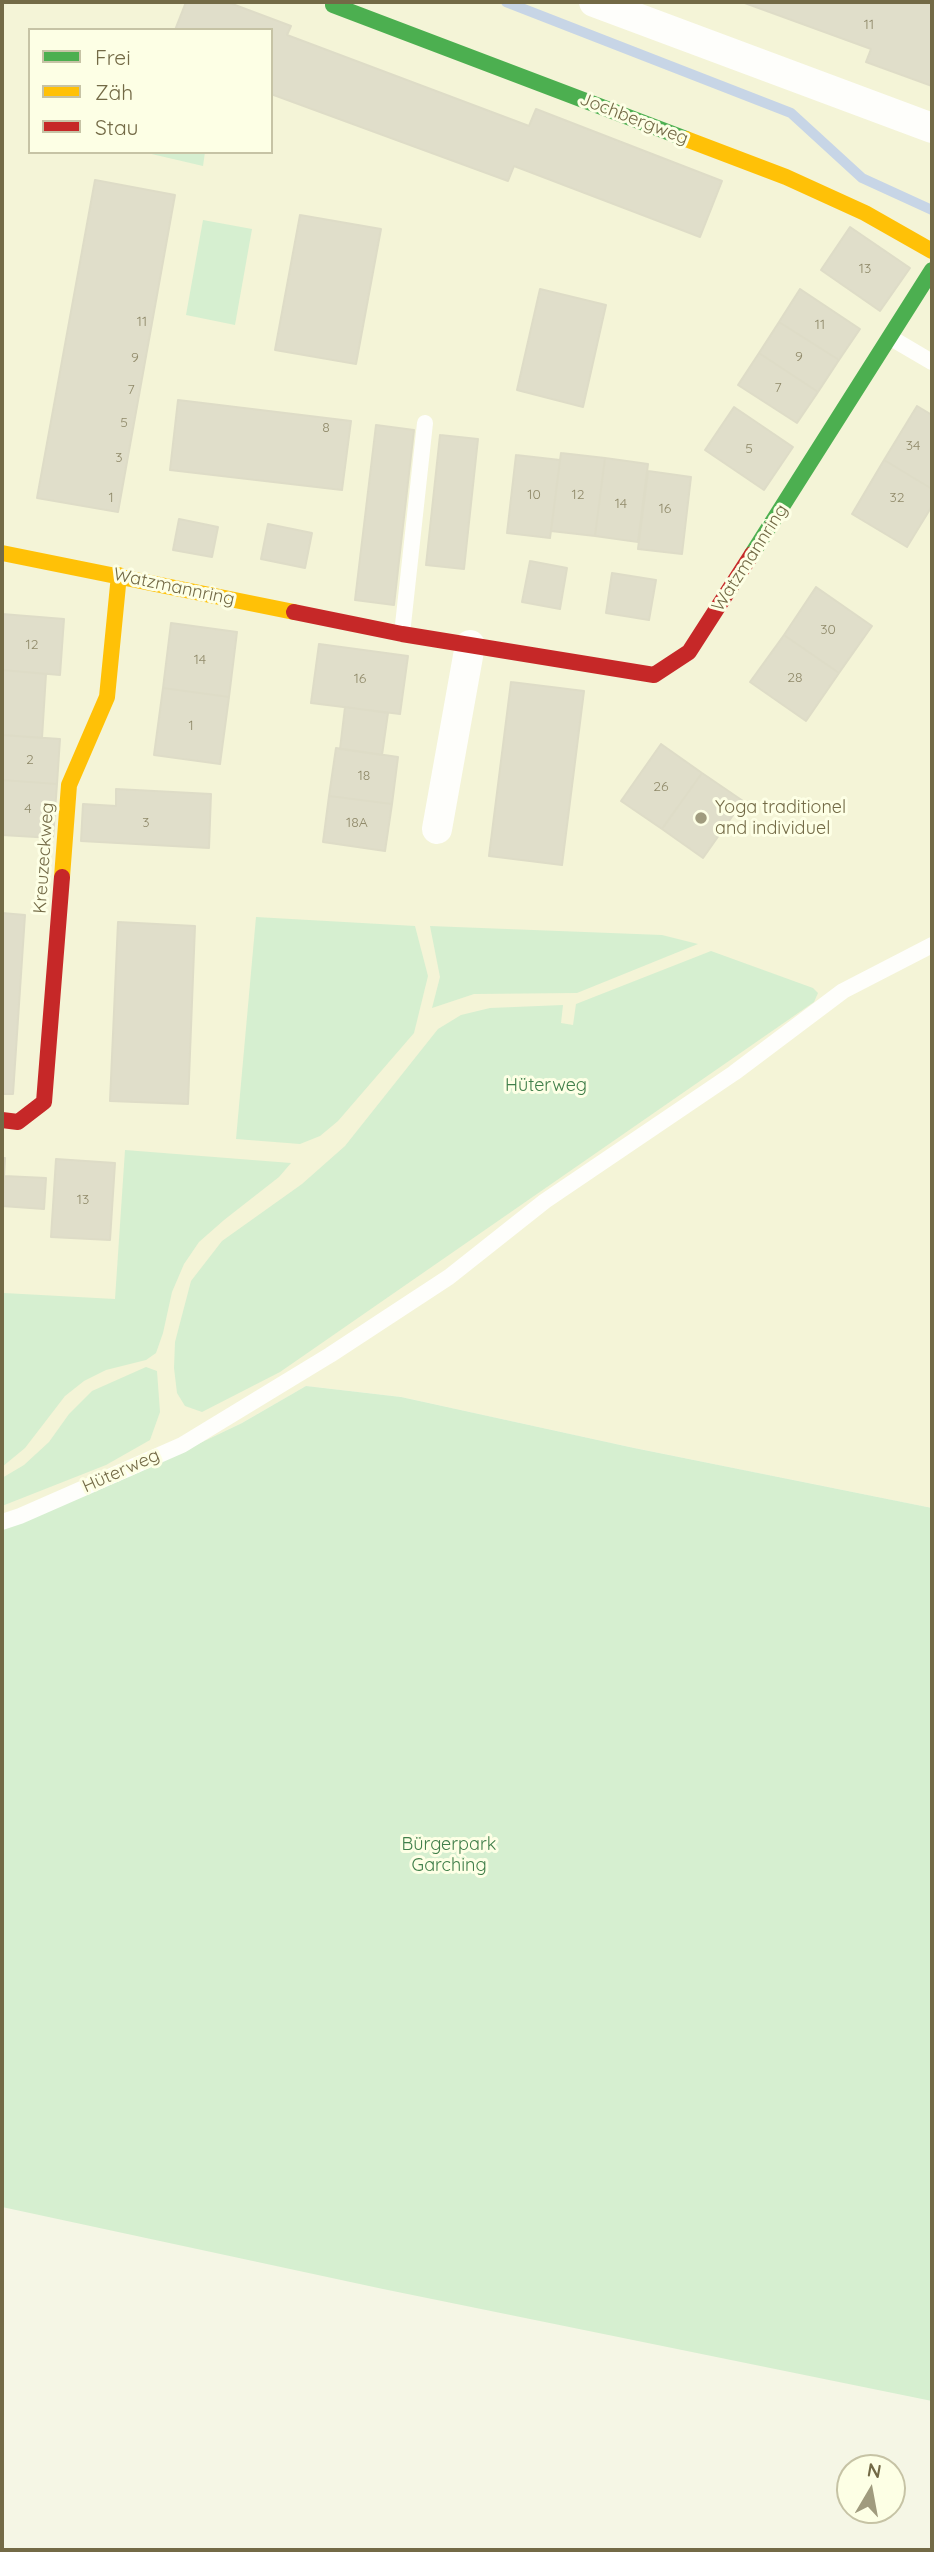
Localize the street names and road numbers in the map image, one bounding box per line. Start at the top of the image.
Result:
street label: Jochbergweg [577,88,691,150]
street label: Watzmannring [707,500,793,616]
street label: Watzmannring [111,564,237,610]
street label: Kreuzeckweg [29,802,59,914]
street label: Hüterweg [79,1444,163,1498]

